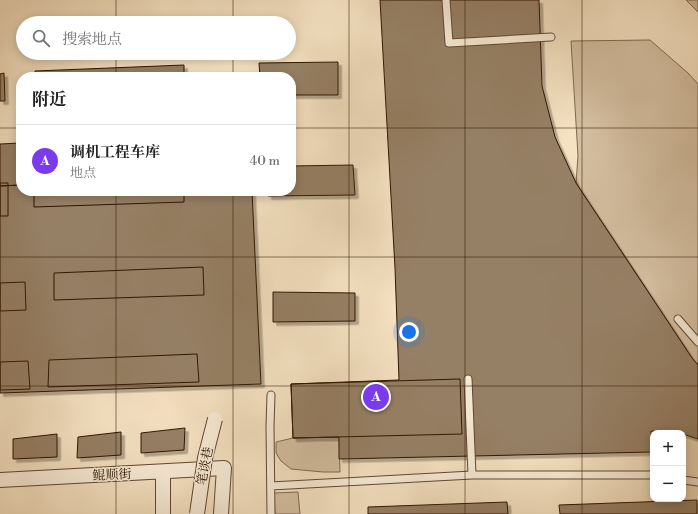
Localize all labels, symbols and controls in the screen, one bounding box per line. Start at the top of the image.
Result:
search box [16,16,296,60]
icon: search [30,27,52,49]
text: 搜索地点 [62,30,122,49]
text: 附近 [32,89,66,111]
text: 调机工程车库 [70,143,160,162]
text: A [40,153,50,169]
text: 40 m [250,153,280,169]
text: 地点 [70,165,96,181]
your location [399,322,419,342]
pin: A [363,382,389,412]
map controls [650,430,686,502]
button: + [650,430,686,466]
street label: 笔谈巷 [193,445,217,487]
street label: 鲲顺街 [92,466,132,484]
button: − [650,466,686,502]

